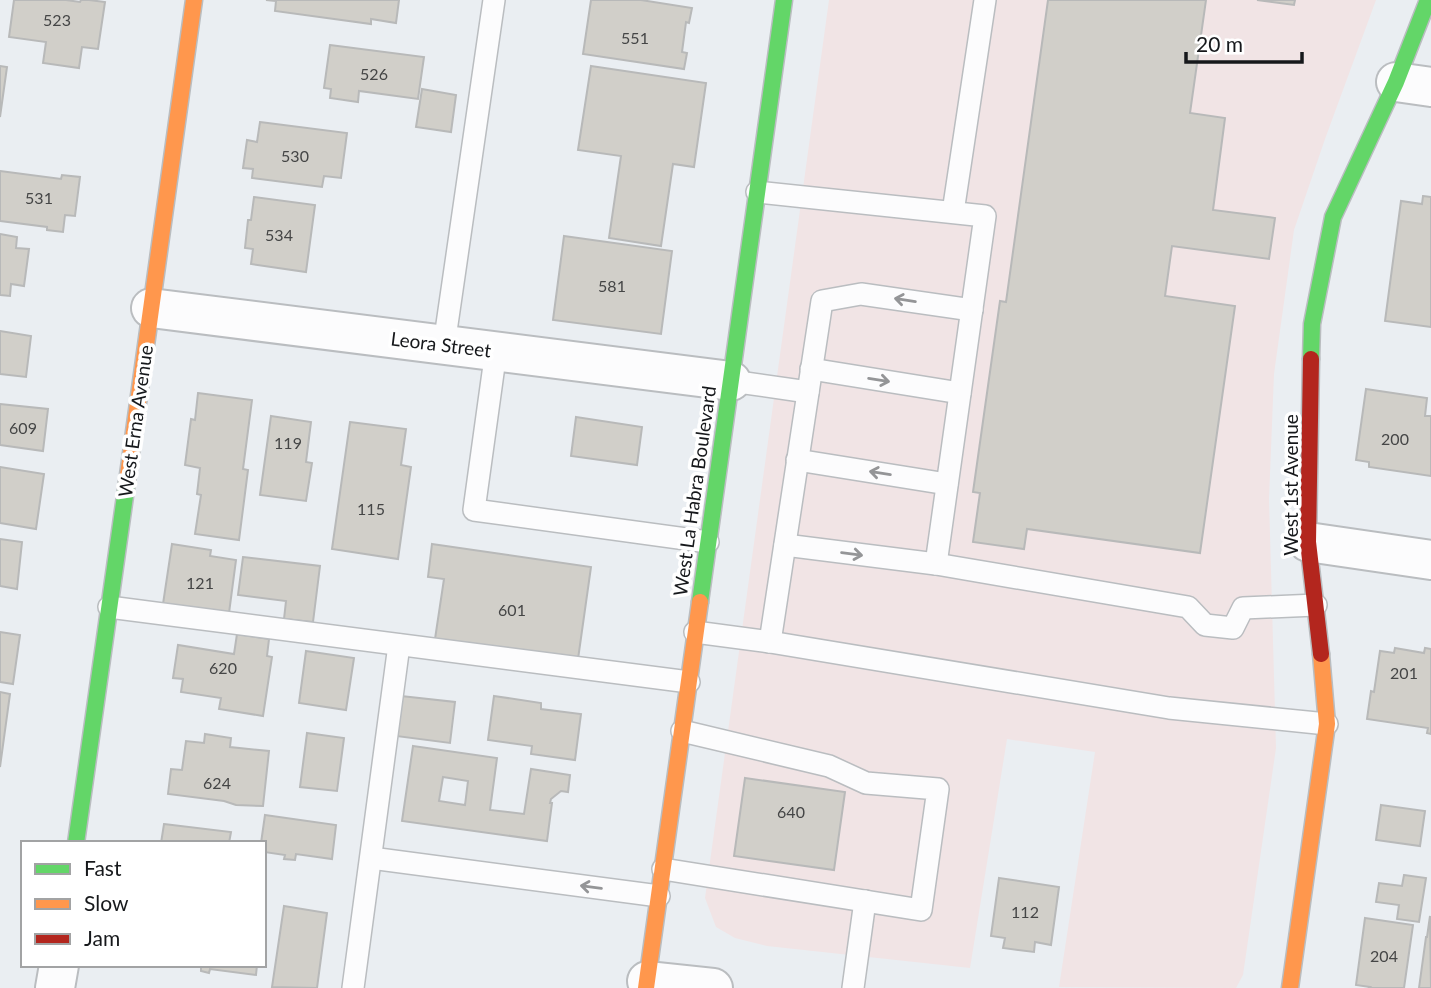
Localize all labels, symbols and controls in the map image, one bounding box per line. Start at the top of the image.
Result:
house number: 523 [43,10,71,29]
scale bar [1186,21,1302,65]
house number: 551 [621,28,649,47]
text: 20 m [1196,31,1243,56]
house number: 526 [360,64,388,83]
house number: 530 [281,146,309,165]
house number: 531 [25,188,53,207]
house number: 534 [265,225,293,244]
house number: 581 [598,276,626,295]
one-way arrow [894,293,917,306]
street label: Leora Street [389,326,493,362]
street label: West Erna Avenue [113,343,157,499]
one-way arrow [867,374,889,387]
street label: West La Habra Boulevard [668,384,720,598]
street label: West 1st Avenue [1279,414,1302,556]
house number: 609 [9,418,37,437]
house number: 200 [1381,429,1409,448]
house number: 119 [274,433,302,452]
one-way arrow [869,466,892,479]
house number: 115 [357,499,385,518]
one-way arrow [840,547,863,560]
house number: 121 [186,573,214,592]
house number: 601 [498,600,526,619]
house number: 620 [209,658,237,677]
house number: 201 [1390,663,1418,682]
house number: 624 [203,773,231,792]
house number: 640 [777,802,805,821]
legend [21,841,266,967]
text: Fast [84,855,122,880]
one-way arrow [580,880,603,893]
text: Slow [84,890,129,915]
house number: 112 [1011,902,1039,921]
text: Jam [84,925,120,950]
house number: 204 [1370,946,1398,965]

